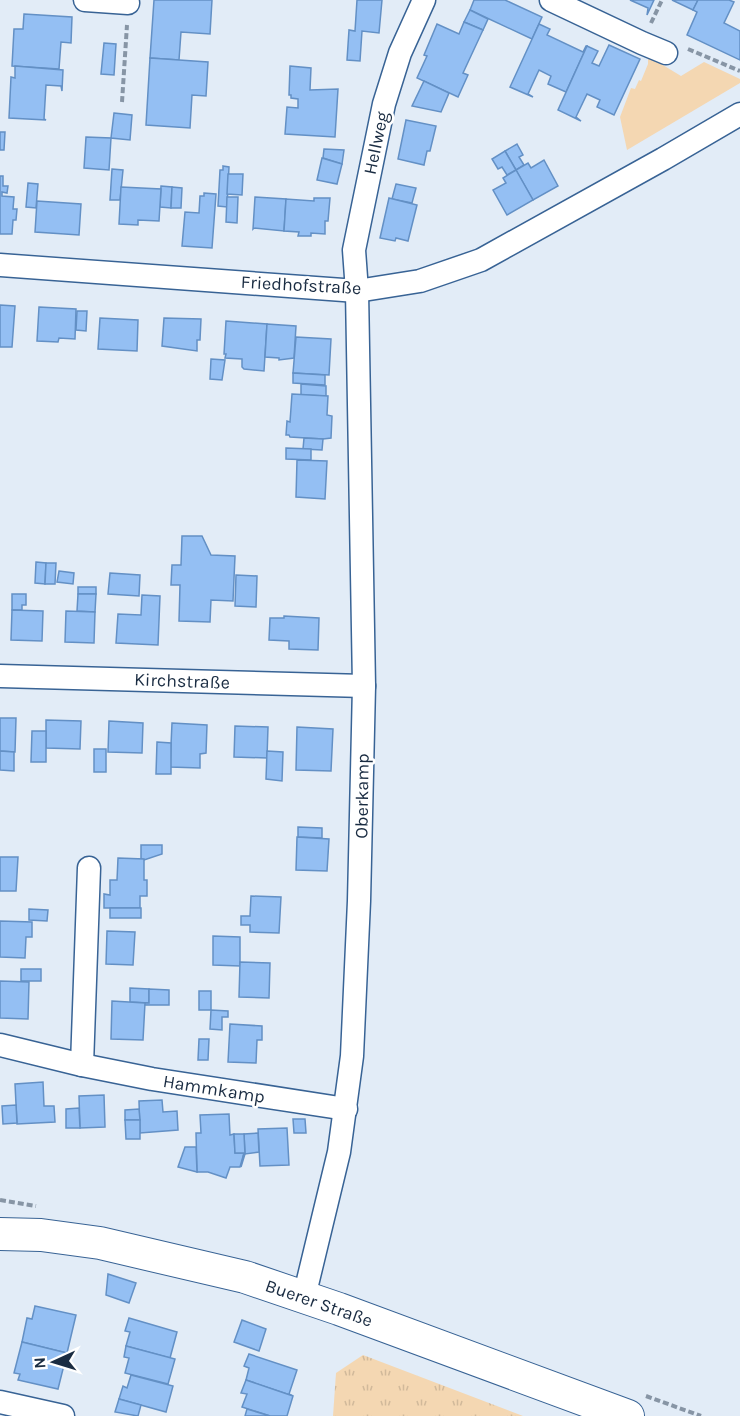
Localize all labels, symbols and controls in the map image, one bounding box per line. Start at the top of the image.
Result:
street label: Hellweg [359,110,393,176]
street label: Friedhofstraße [240,271,362,299]
street label: Kirchstraße [134,668,230,694]
street label: Oberkamp [350,753,374,839]
street label: Hammkamp [161,1070,267,1108]
street label: Buerer Straße [262,1274,376,1332]
north arrow [24,1332,84,1392]
text: N [30,1357,49,1369]

